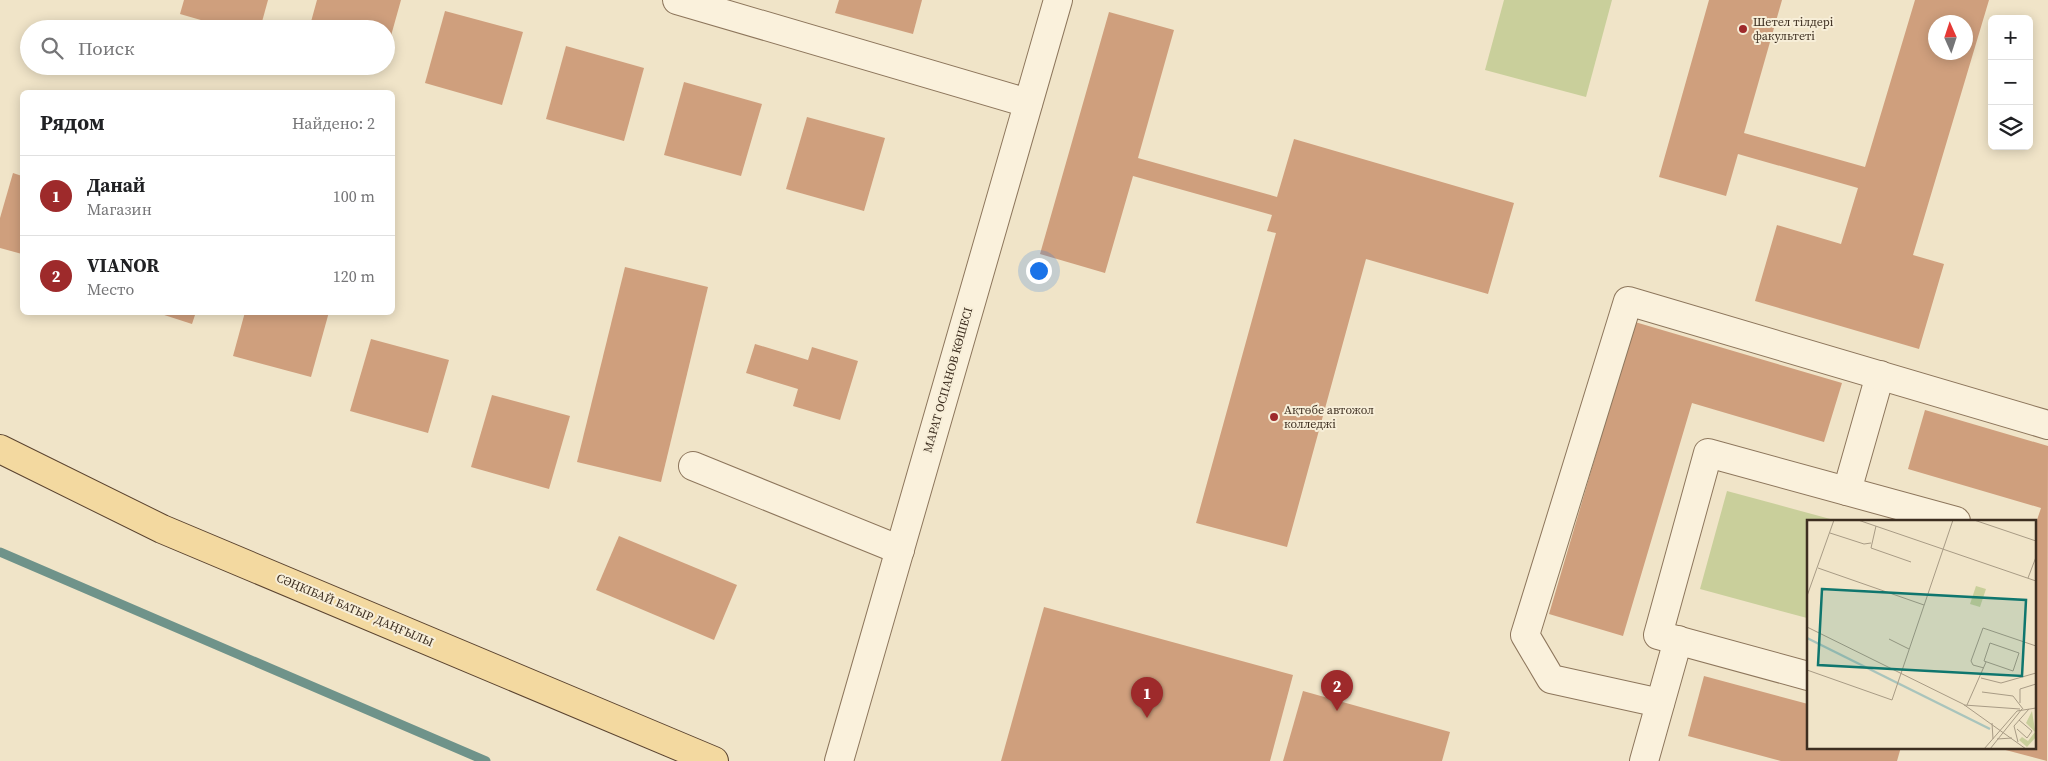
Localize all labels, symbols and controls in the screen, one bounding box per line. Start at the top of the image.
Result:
place label: Шетел тілдері факультеті [1753,14,1834,44]
north arrow [1928,15,1973,60]
map controls [1988,15,2033,150]
button: + [1988,15,2033,60]
search box [20,20,395,75]
marker: Шетел тілдері факультеті [1737,23,1749,35]
icon: search [38,34,66,62]
text: Поиск [78,35,135,61]
button: − [1988,60,2033,105]
button: layers [1988,105,2033,150]
text: Рядом [40,108,105,137]
text: Найдено: 2 [292,112,375,134]
text: Данай [87,172,145,198]
text: 1 [52,185,60,207]
text: 100 m [333,185,375,207]
text: Магазин [87,198,152,220]
text: VIANOR [87,252,159,278]
your location [1026,258,1052,284]
text: 2 [52,265,60,287]
text: 120 m [333,265,375,287]
text: Место [87,278,134,300]
street label: МАРАТ ОСПАНОВ КӨШЕСІ [920,305,976,455]
place label: Ақтөбе автожол колледжі [1284,402,1374,432]
marker: Ақтөбе автожол колледжі [1268,411,1280,423]
inset map [1807,520,2036,748]
street label: СӘҢКІБАЙ БАТЫР ДАҢҒЫЛЫ [274,570,436,650]
pin: 2 [1321,670,1353,711]
pin: 1 [1131,677,1163,718]

